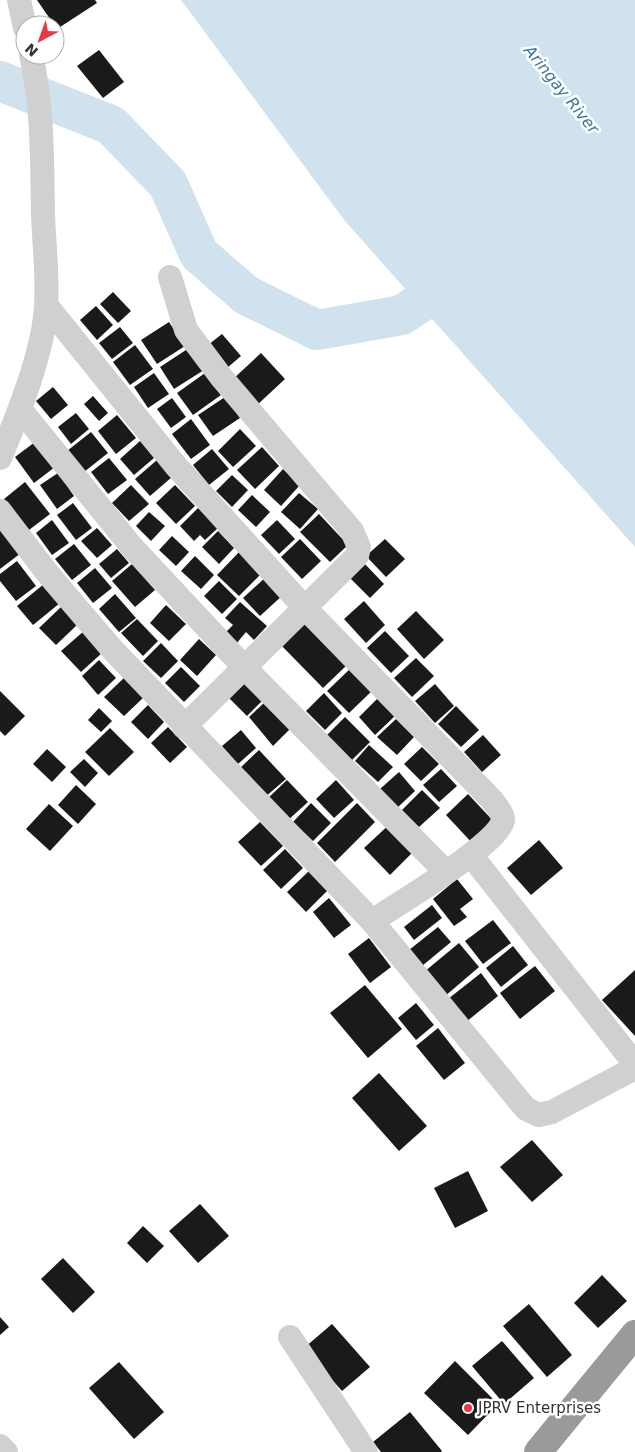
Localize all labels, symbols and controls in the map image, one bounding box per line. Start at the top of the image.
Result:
north arrow [15,15,65,65]
text: N [22,40,41,60]
water label: Aringay River [520,41,604,138]
place label: JPRV Enterprises [477,1399,601,1417]
marker: JPRV Enterprises [462,1402,474,1414]

